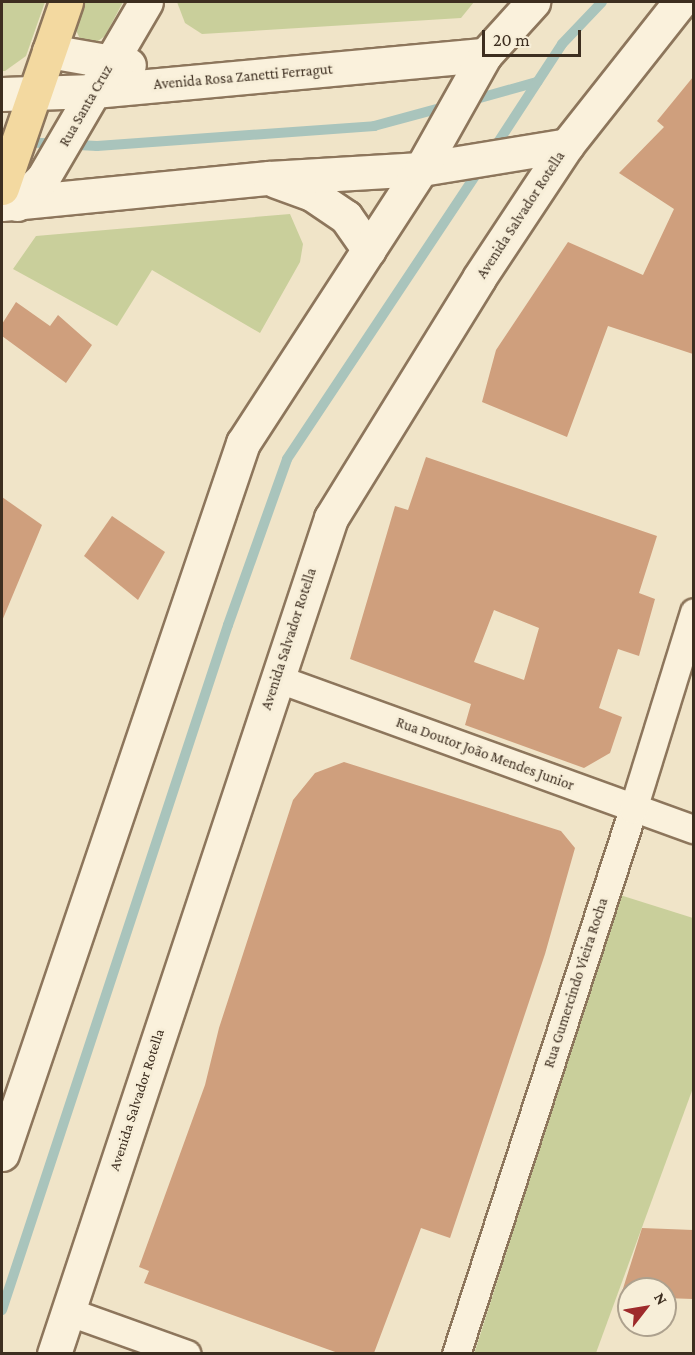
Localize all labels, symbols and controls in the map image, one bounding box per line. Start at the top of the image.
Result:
scale bar [485,18,584,56]
text: 20 m [493,30,530,50]
street label: Avenida Rosa Zanetti Ferragut [153,60,333,94]
street label: Rua Santa Cruz [55,62,117,150]
street label: Avenida Salvador Rotella [473,148,569,282]
street label: Avenida Salvador Rotella [258,566,320,712]
street label: Rua Doutor João Mendes Junior [393,713,577,795]
street label: Rua Gumercindo Vieira Rocha [540,896,612,1070]
street label: Avenida Salvador Rotella [106,1027,168,1173]
north arrow [617,1277,677,1337]
text: N [651,1289,671,1308]

